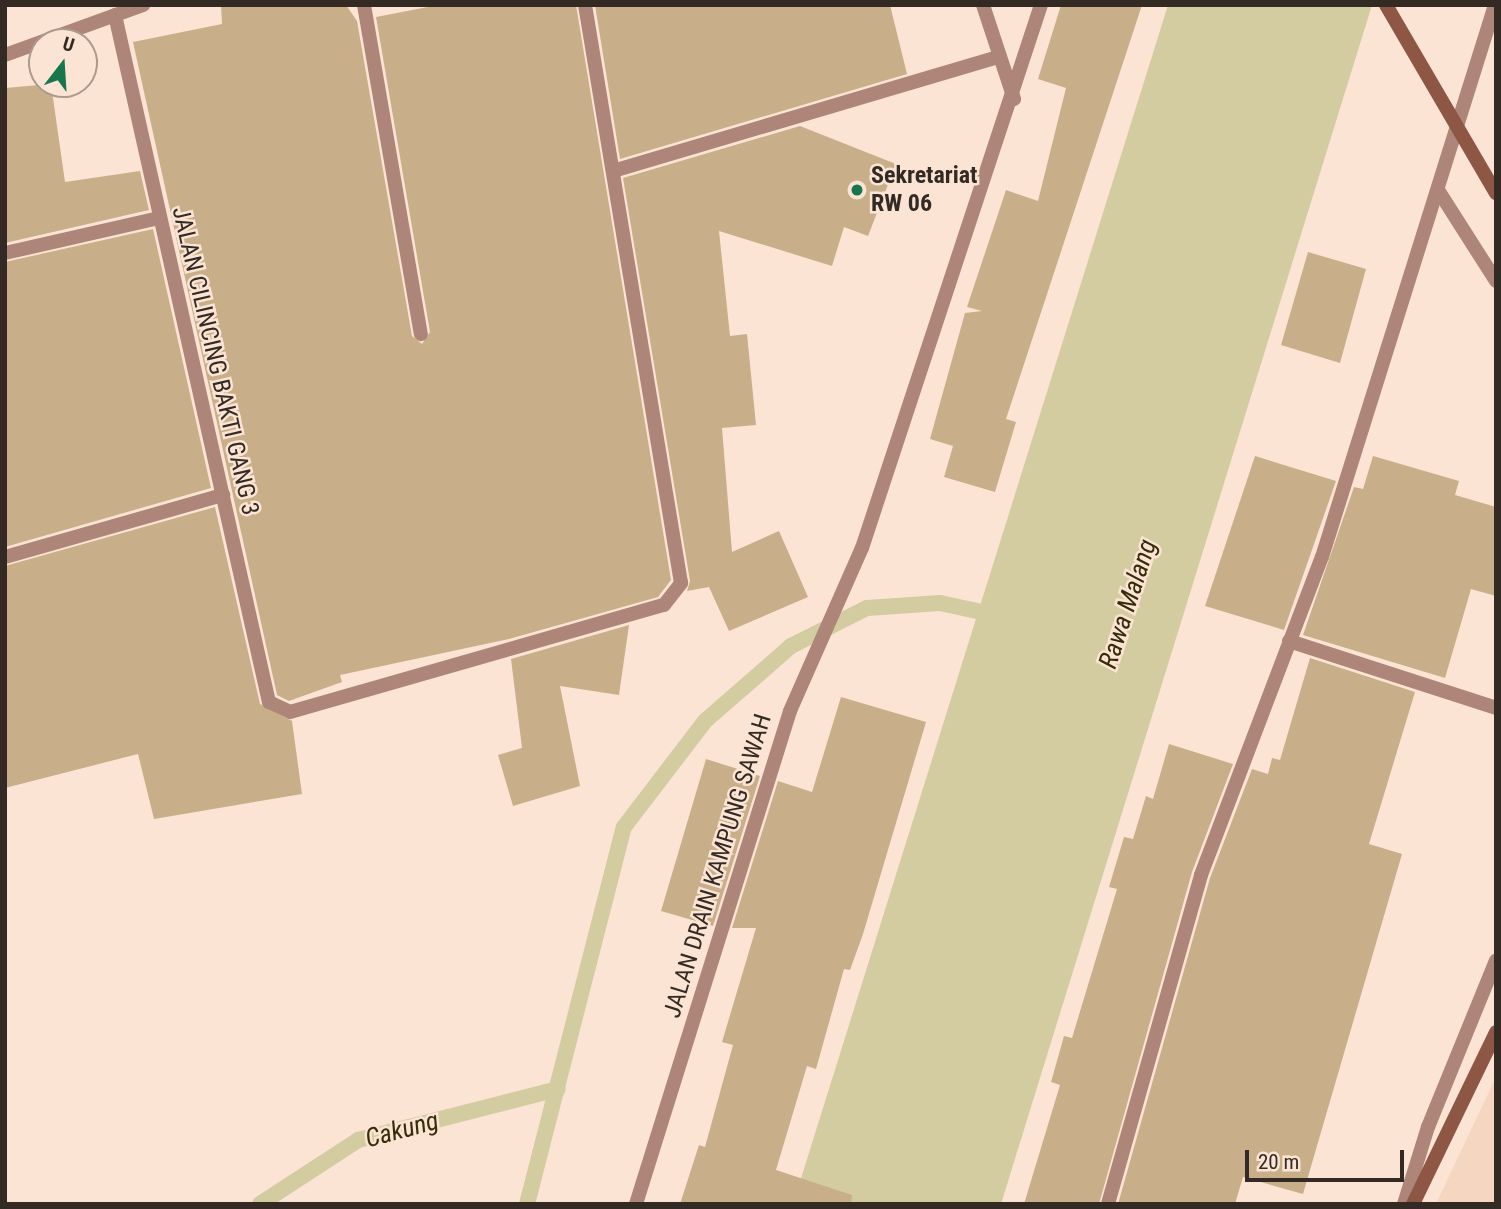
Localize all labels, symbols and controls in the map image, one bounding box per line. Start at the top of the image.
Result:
north arrow [28,28,98,98]
text: U [60,32,77,57]
place label: Sekretariat RW 06 [871,162,977,218]
marker: Sekretariat RW 06 [849,182,865,198]
street label: JALAN CILINCING BAKTI GANG 3 [165,204,265,518]
water label: Rawa Malang [1093,536,1163,672]
street label: JALAN DRAIN KAMPUNG SAWAH [658,711,778,1021]
water label: Cakung [362,1105,442,1155]
scale bar [1249,1136,1408,1180]
text: 20 m [1258,1150,1299,1174]

